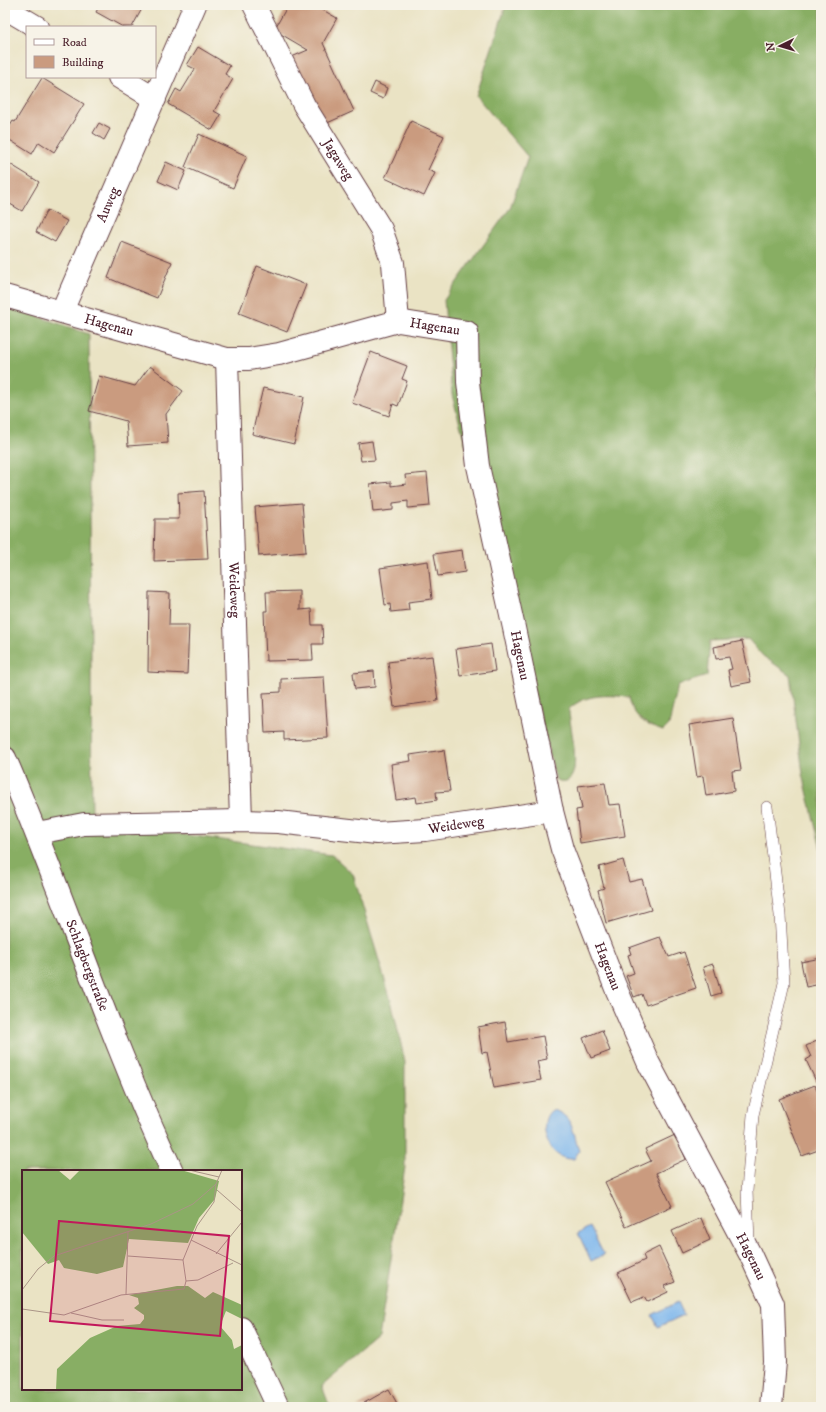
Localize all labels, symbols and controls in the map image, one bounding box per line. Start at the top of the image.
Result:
legend [26,26,156,78]
north arrow [760,26,800,66]
text: Road [62,35,87,50]
text: N [764,42,778,52]
text: Building [62,55,103,70]
street label: Jagaweg [317,134,358,184]
street label: Auweg [93,184,124,225]
street label: Hagenau [82,310,136,341]
street label: Hagenau [409,314,461,340]
street label: Weideweg [224,561,244,618]
street label: Hagenau [506,629,534,682]
street label: Weideweg [426,812,485,839]
street label: Schlagbergstraße [61,917,113,1014]
street label: Hagenau [590,939,625,993]
inset map [22,1170,242,1390]
street label: Hagenau [731,1230,770,1283]

